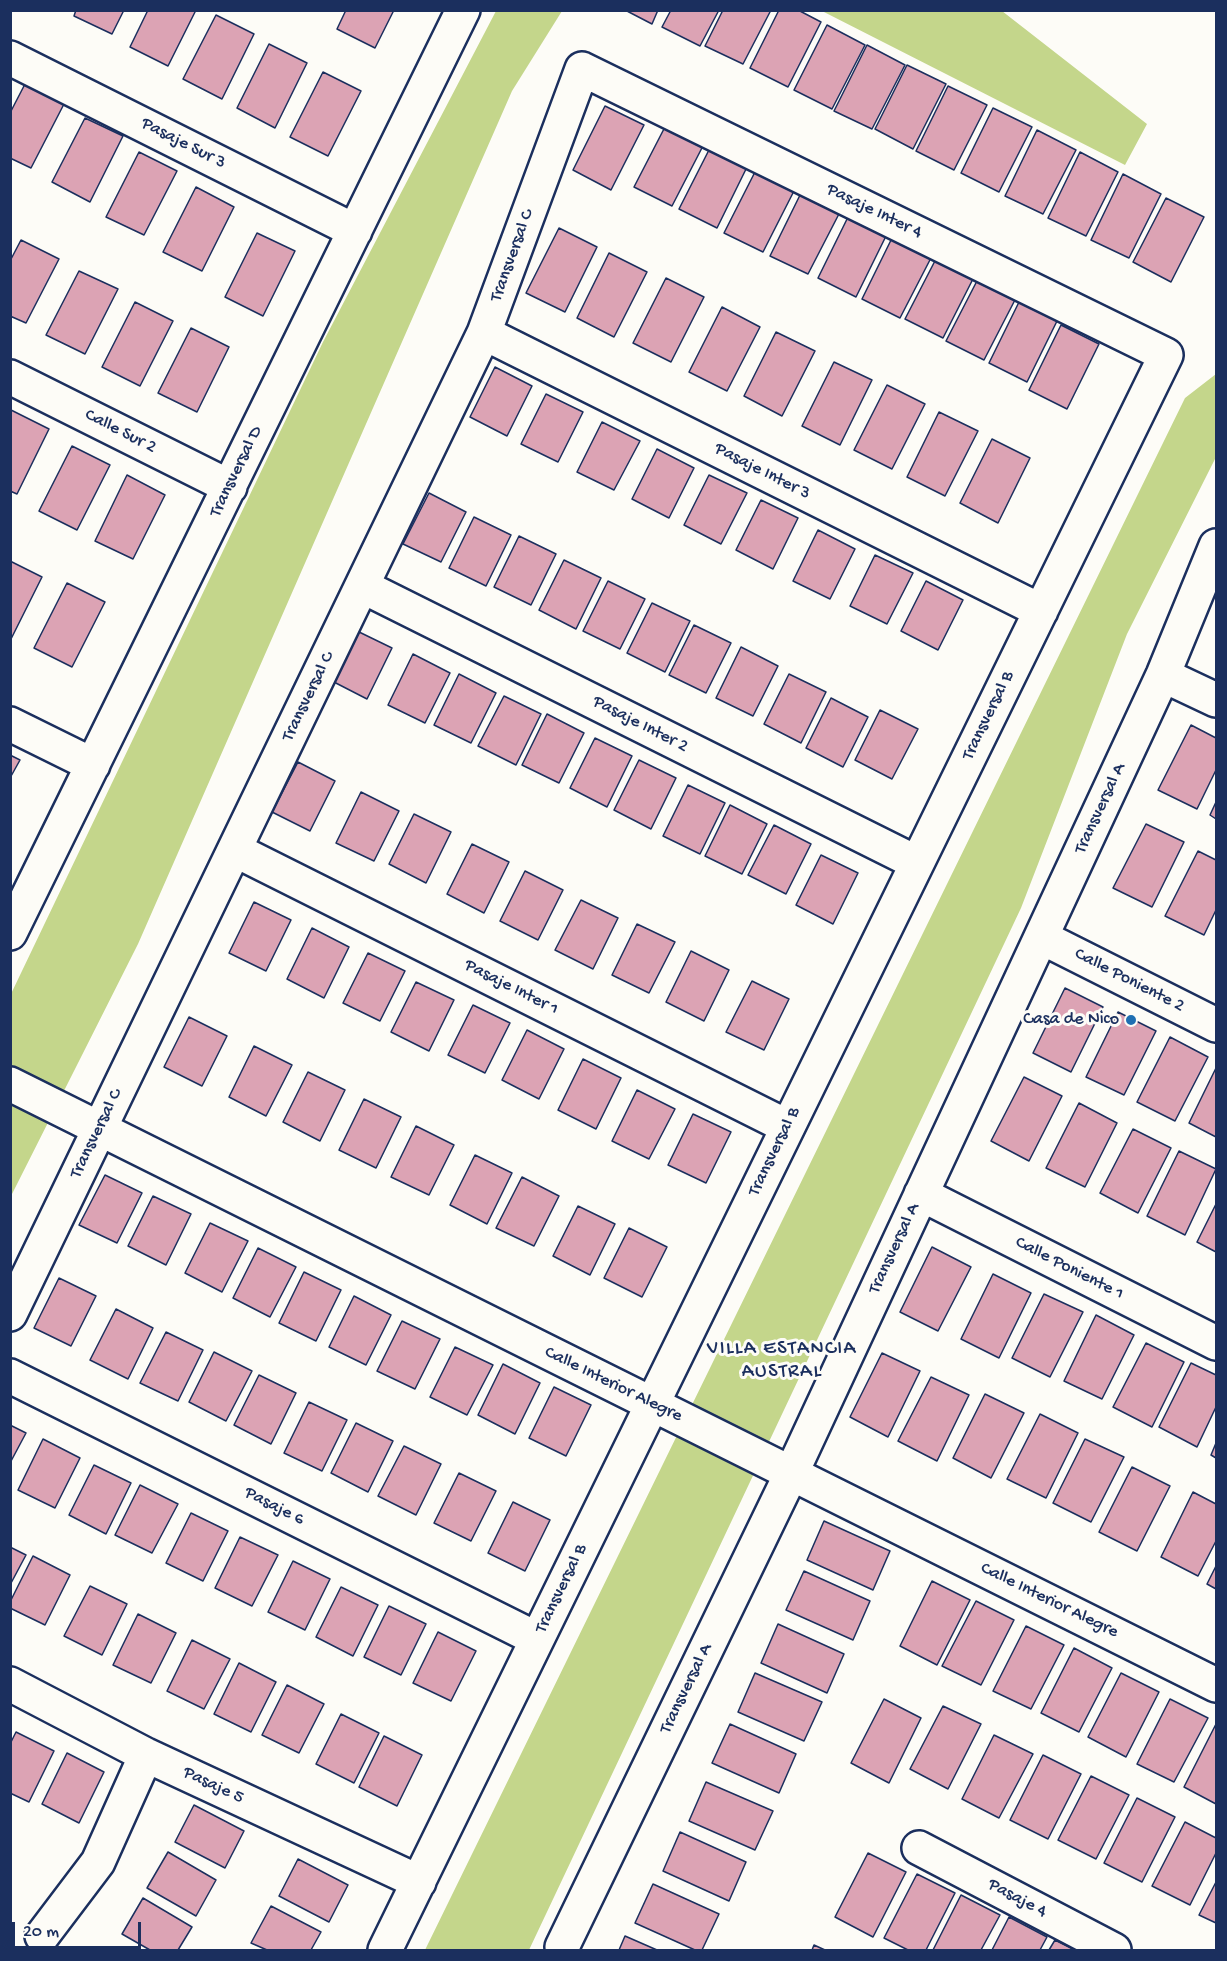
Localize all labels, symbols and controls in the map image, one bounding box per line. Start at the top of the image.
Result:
street label: Pasaje Sur 3 [137,113,229,175]
street label: Pasaje Inter 4 [823,179,925,245]
street label: Transversal C [486,207,540,305]
street label: Calle Sur 2 [81,405,159,459]
street label: Transversal D [206,423,268,521]
street label: Pasaje Inter 3 [710,439,814,505]
street label: Transversal C [278,649,340,745]
street label: Transversal B [958,668,1020,764]
street label: Pasaje Inter 2 [589,692,691,758]
street label: Transversal A [1071,760,1131,858]
street label: Calle Poniente 2 [1070,944,1188,1018]
street label: Pasaje Inter 1 [460,955,562,1021]
place label: Casa de Nico [1023,1009,1119,1031]
marker: Casa de Nico [1124,1013,1138,1027]
street label: Transversal C [66,1086,128,1182]
street label: Transversal B [744,1104,806,1200]
street label: Transversal A [865,1200,925,1298]
street label: Calle Poniente 1 [1011,1232,1127,1306]
district label: VILLA ESTANCIA AUSTRAL [707,1338,857,1385]
street label: Calle Interior Alegre [541,1342,685,1428]
street label: Pasaje 6 [240,1483,308,1531]
street label: Transversal B [531,1541,593,1637]
street label: Calle Interior Alegre [977,1558,1121,1644]
street label: Transversal A [656,1640,718,1738]
street label: Pasaje 5 [179,1763,247,1809]
street label: Pasaje 4 [984,1874,1050,1924]
scale bar [15,1910,144,1948]
text: 20 m [23,1922,59,1943]

